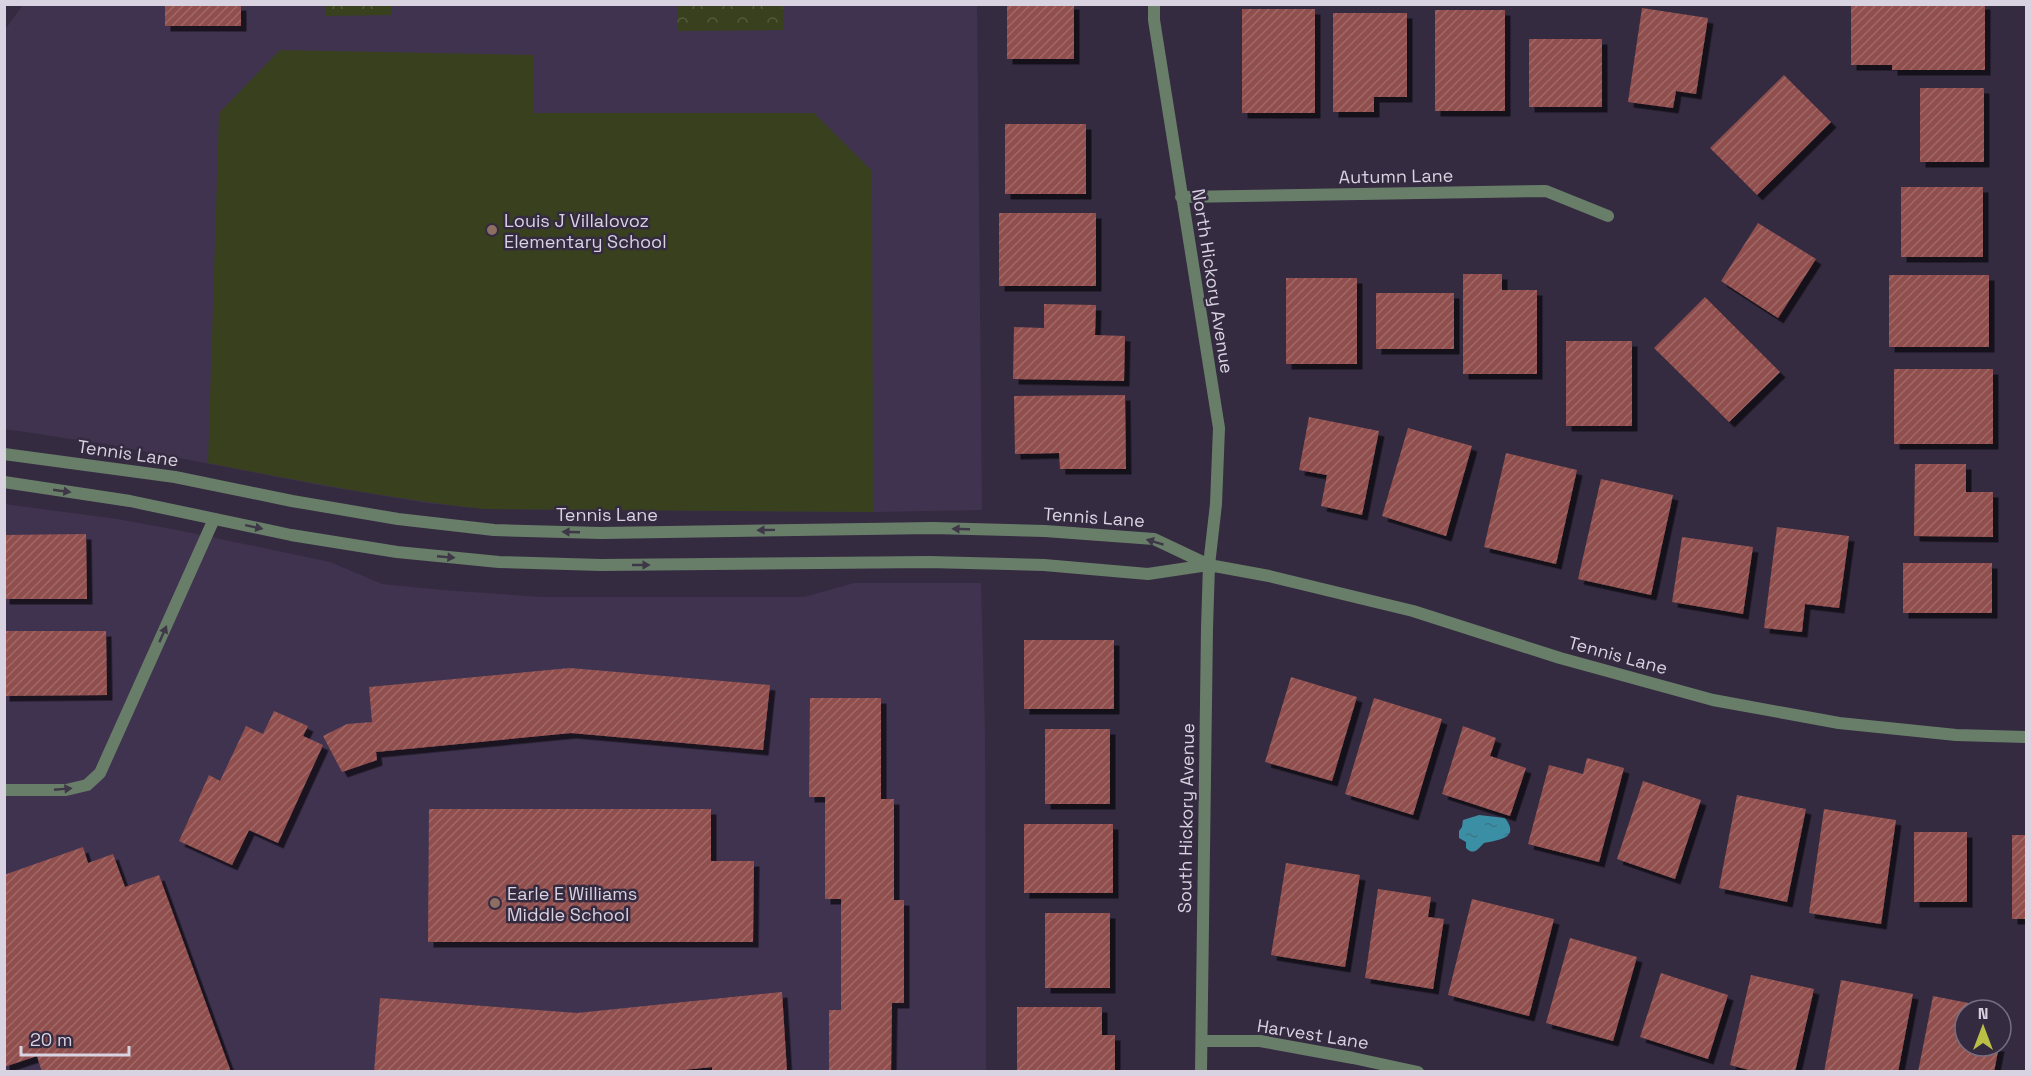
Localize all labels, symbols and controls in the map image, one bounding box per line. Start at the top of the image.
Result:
street label: Autumn Lane [1338,164,1454,188]
street label: North Hickory Avenue [1187,187,1239,375]
place label: Louis J Villalovoz Elementary School [504,209,667,253]
marker: Louis J Villalovoz Elementary School [485,223,499,237]
street label: Tennis Lane [76,435,180,471]
one-way arrow [53,486,72,495]
street label: Tennis Lane [1042,502,1146,532]
street label: Tennis Lane [556,503,658,526]
one-way arrow [245,523,264,532]
one-way arrow [952,524,971,533]
one-way arrow [757,526,776,535]
one-way arrow [562,527,581,537]
one-way arrow [1146,537,1164,546]
one-way arrow [437,552,456,562]
one-way arrow [632,560,651,569]
one-way arrow [158,624,168,642]
street label: Tennis Lane [1566,631,1670,679]
street label: South Hickory Avenue [1173,723,1199,913]
one-way arrow [53,784,72,794]
place label: Earle E Williams Middle School [507,882,637,926]
marker: Earle E Williams Middle School [488,896,502,910]
north arrow [1953,998,2013,1058]
text: N [1978,1003,1988,1024]
street label: Harvest Lane [1255,1014,1371,1054]
scale bar [21,1019,129,1057]
text: 20 m [30,1028,73,1051]

